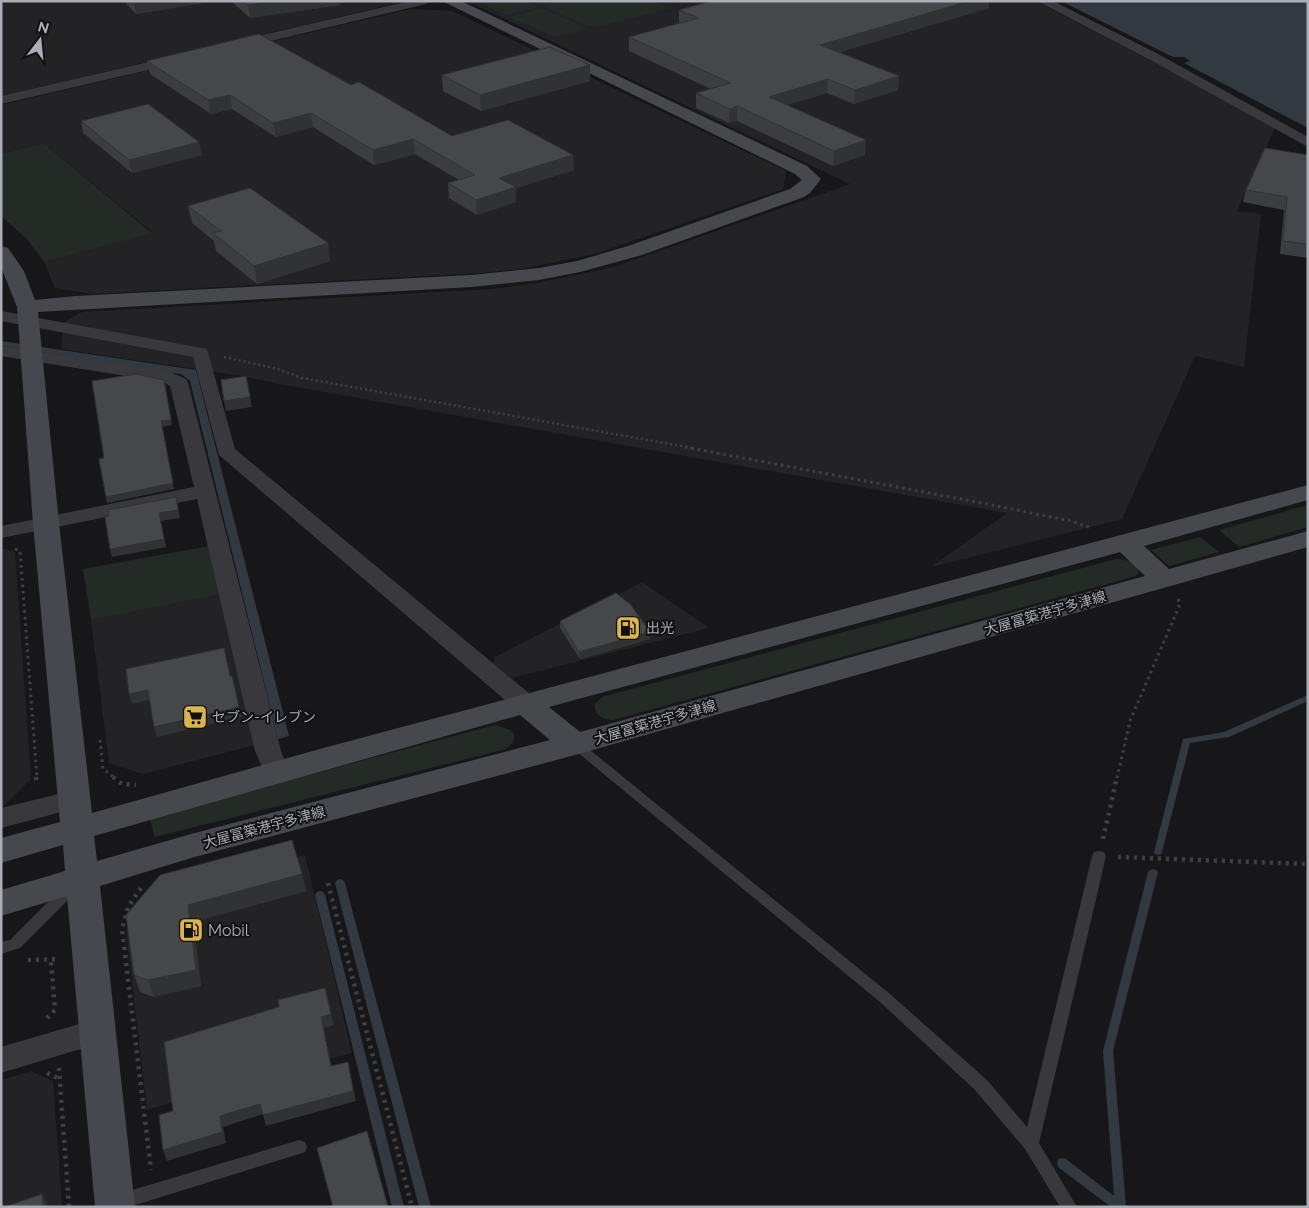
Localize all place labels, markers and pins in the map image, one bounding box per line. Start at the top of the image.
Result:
fuel station icon: 出光 [615,615,641,641]
place label: 出光 [646,620,674,636]
supermarket icon: セブン-イレブン [182,704,208,730]
place label: セブン-イレブン [212,709,316,725]
fuel station icon: Mobil [178,917,204,943]
place label: Mobil [208,921,250,940]

